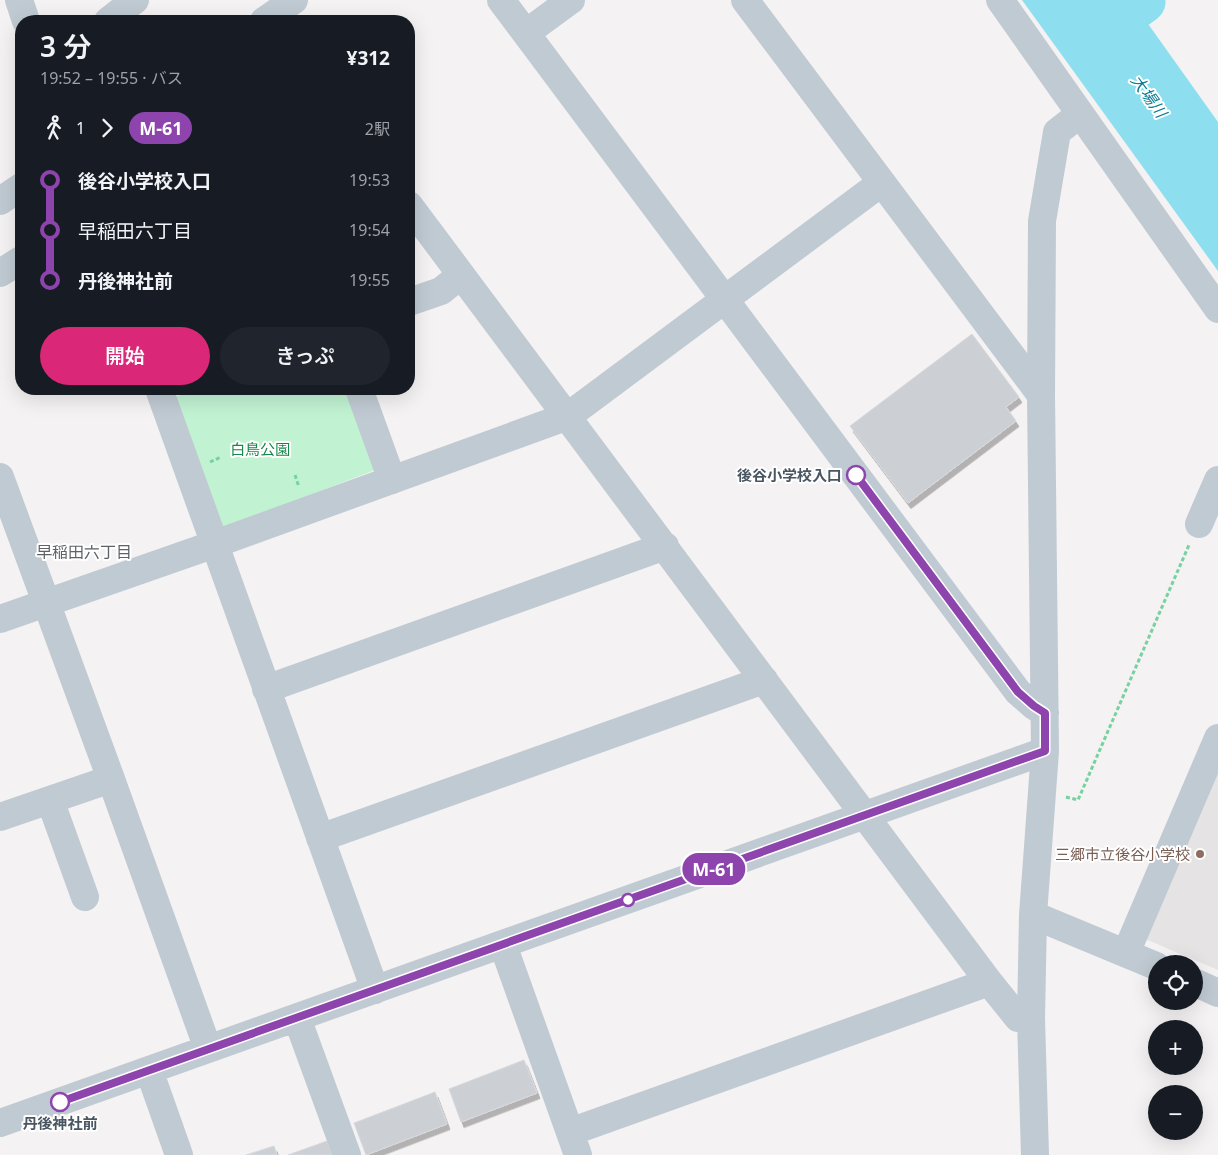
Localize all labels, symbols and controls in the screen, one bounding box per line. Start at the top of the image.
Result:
text: 3 分 [40,27,91,65]
text: ¥312 [347,45,390,71]
text: 19:52 – 19:55 · バス [40,67,183,89]
water label: 大場川 [1126,70,1173,123]
icon: walk [40,114,68,142]
icon: forward [93,114,121,142]
text: M-61 [139,116,182,140]
text: 1 [76,117,85,139]
text: 2駅 [365,118,390,140]
text: 後谷小学校入口 [78,168,211,194]
text: 19:53 [349,169,390,191]
text: 早稲田六丁目 [78,218,192,244]
text: 19:54 [349,219,390,241]
text: 丹後神社前 [78,268,173,294]
text: 19:55 [349,269,390,291]
button: 開始 [40,327,210,385]
button: きっぷ [220,327,390,385]
park label: 白鳥公園 [230,439,290,459]
place label: 後谷小学校入口 [737,465,842,485]
marker: 後谷小学校入口 [846,465,866,485]
district label: 早稲田六丁目 [36,541,132,563]
place label: 三郷市立後谷小学校 [1055,844,1190,864]
marker: 三郷市立後谷小学校 [1194,848,1206,860]
line badge: M-61 [679,853,749,885]
text: M-61 [692,857,736,881]
unlabelled marker [621,893,635,907]
map controls [1148,955,1203,1140]
button: locate [1148,955,1203,1010]
button: + [1148,1020,1203,1075]
button: − [1148,1085,1203,1140]
marker: 丹後神社前 [50,1092,70,1112]
place label: 丹後神社前 [22,1113,98,1133]

